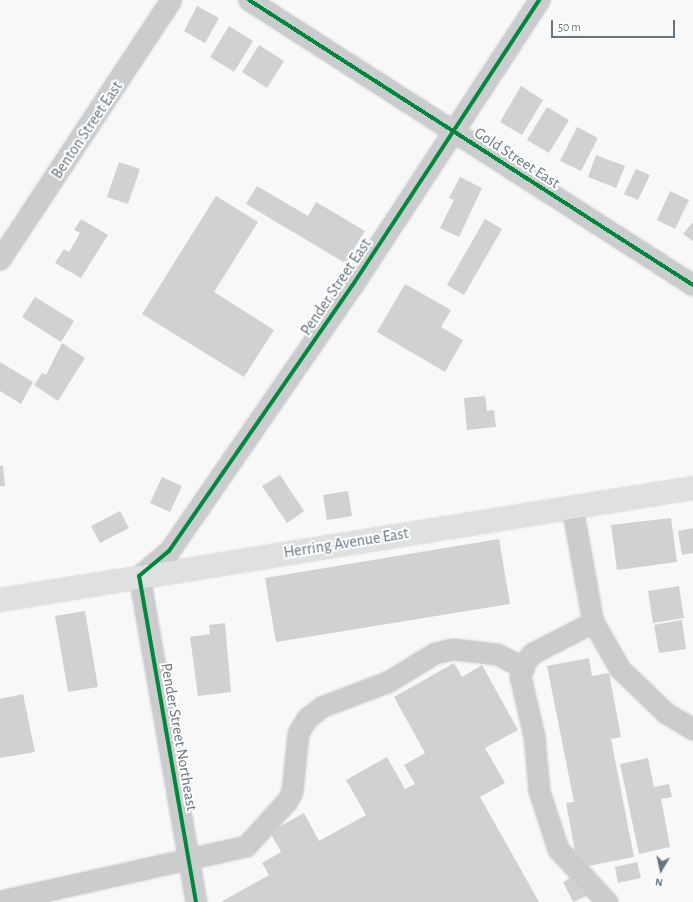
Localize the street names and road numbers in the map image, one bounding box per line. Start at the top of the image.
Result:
street label: Benton Street East [47,78,127,182]
street label: Gold Street East [471,123,563,193]
street label: Pender Street East [296,235,376,339]
street label: Herring Avenue East [282,524,410,562]
street label: Pender Street Northeast [157,662,201,812]

